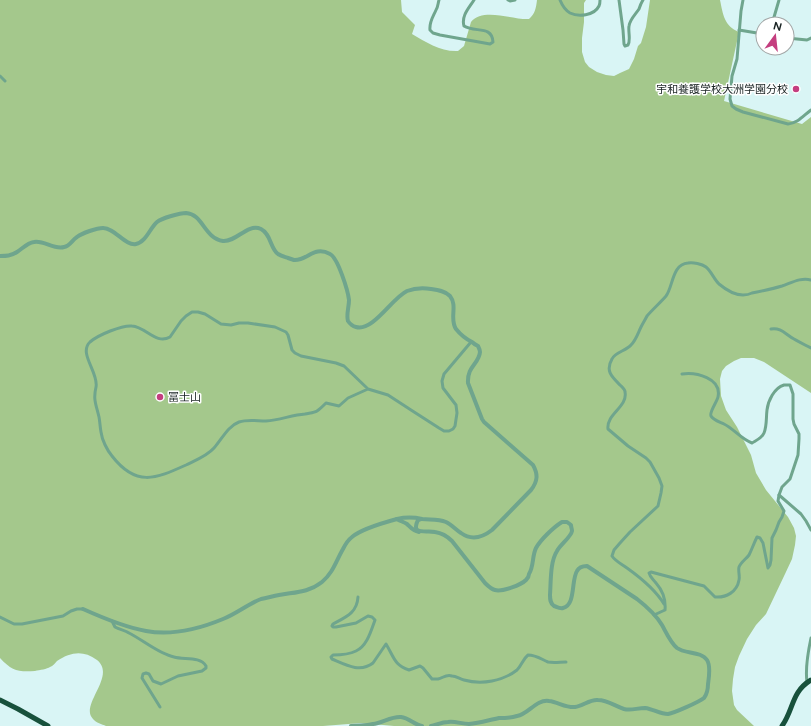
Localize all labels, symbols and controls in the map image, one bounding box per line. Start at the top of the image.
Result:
north arrow [755,16,795,56]
text: N [772,19,783,34]
place label: 宇和養護学校大洲学園分校 [656,83,788,96]
marker: 宇和養護学校大洲学園分校 [791,84,801,94]
place label: 冨士山 [168,391,201,404]
marker: 冨士山 [155,392,165,402]

